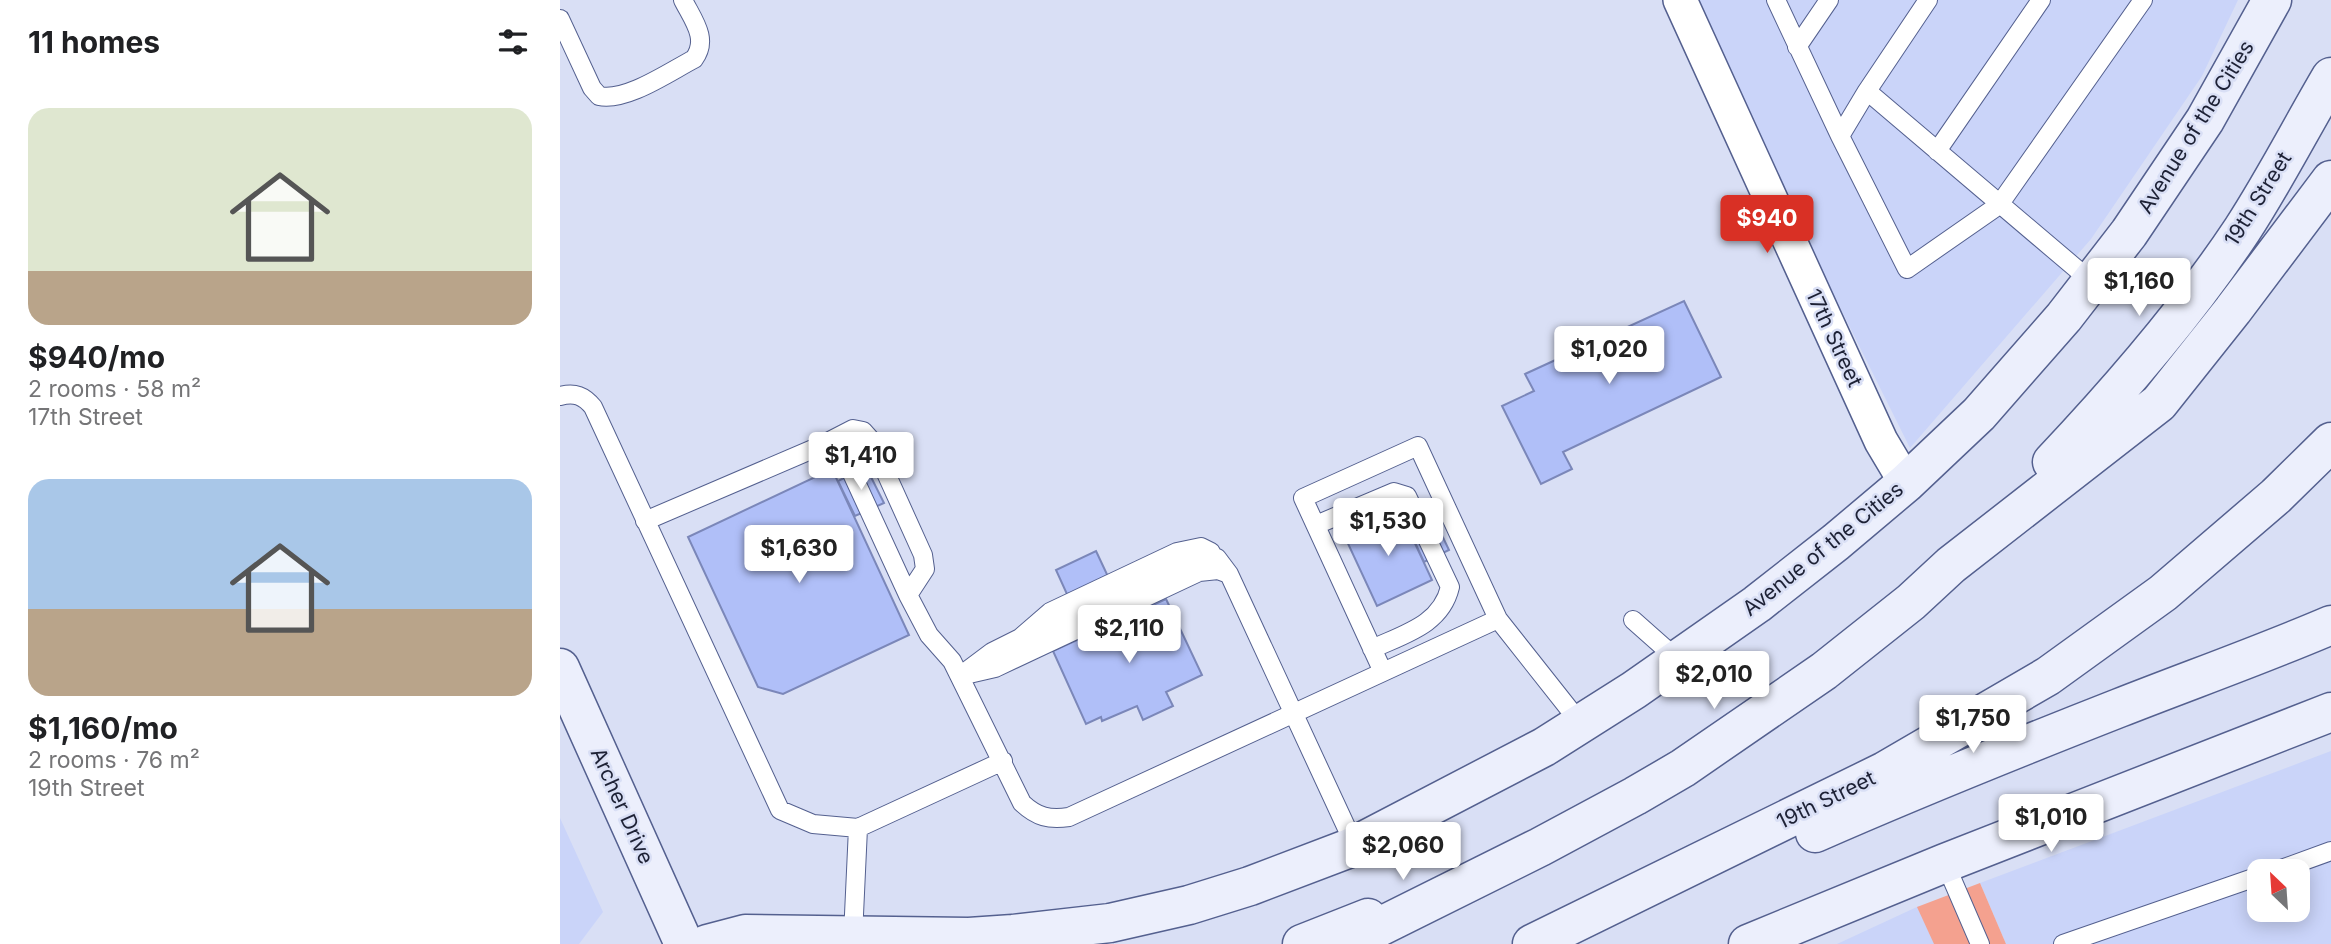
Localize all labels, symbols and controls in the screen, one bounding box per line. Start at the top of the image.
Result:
icon: filters [494,23,532,61]
text: 11 homes [28,24,160,60]
street label: Avenue of the Cities [2132,36,2259,218]
street label: 19th Street [2219,147,2296,250]
icon: home [217,154,343,280]
pin: $940 [1726,196,1808,255]
text: $940 [1736,204,1798,232]
pin: $1,160 [2082,258,2196,318]
text: $1,160 [2104,267,2174,295]
street label: 17th Street [1801,285,1868,391]
pin: $1,020 [1552,326,1666,386]
text: $1,020 [1570,335,1648,363]
text: $940/mo [28,339,165,375]
text: 2 rooms · 58 m² [28,375,201,403]
text: 17th Street [28,403,143,431]
pin: $1,410 [804,433,918,492]
text: $1,410 [825,441,897,469]
street label: Avenue of the Cities [1737,476,1908,621]
pin: $1,530 [1331,498,1445,558]
text: $1,530 [1349,507,1427,535]
icon: home [217,525,343,651]
pin: $1,630 [742,526,856,585]
text: $1,630 [760,534,838,562]
pin: $2,110 [1072,606,1186,665]
text: $2,110 [1094,614,1164,642]
pin: $2,010 [1657,652,1771,711]
text: $2,010 [1675,660,1753,688]
pin: $1,750 [1916,696,2030,755]
text: $1,750 [1935,704,2011,732]
text: $1,160/mo [28,710,178,746]
street label: Archer Drive [586,744,659,868]
text: 2 rooms · 76 m² [28,746,200,774]
street label: 19th Street [1773,765,1879,834]
text: 19th Street [28,774,144,802]
pin: $1,010 [1994,794,2108,854]
text: $1,010 [2015,803,2087,831]
pin: $2,060 [1346,822,1460,882]
text: $2,060 [1362,831,1444,859]
north arrow [2247,859,2310,922]
map controls [2247,859,2310,922]

